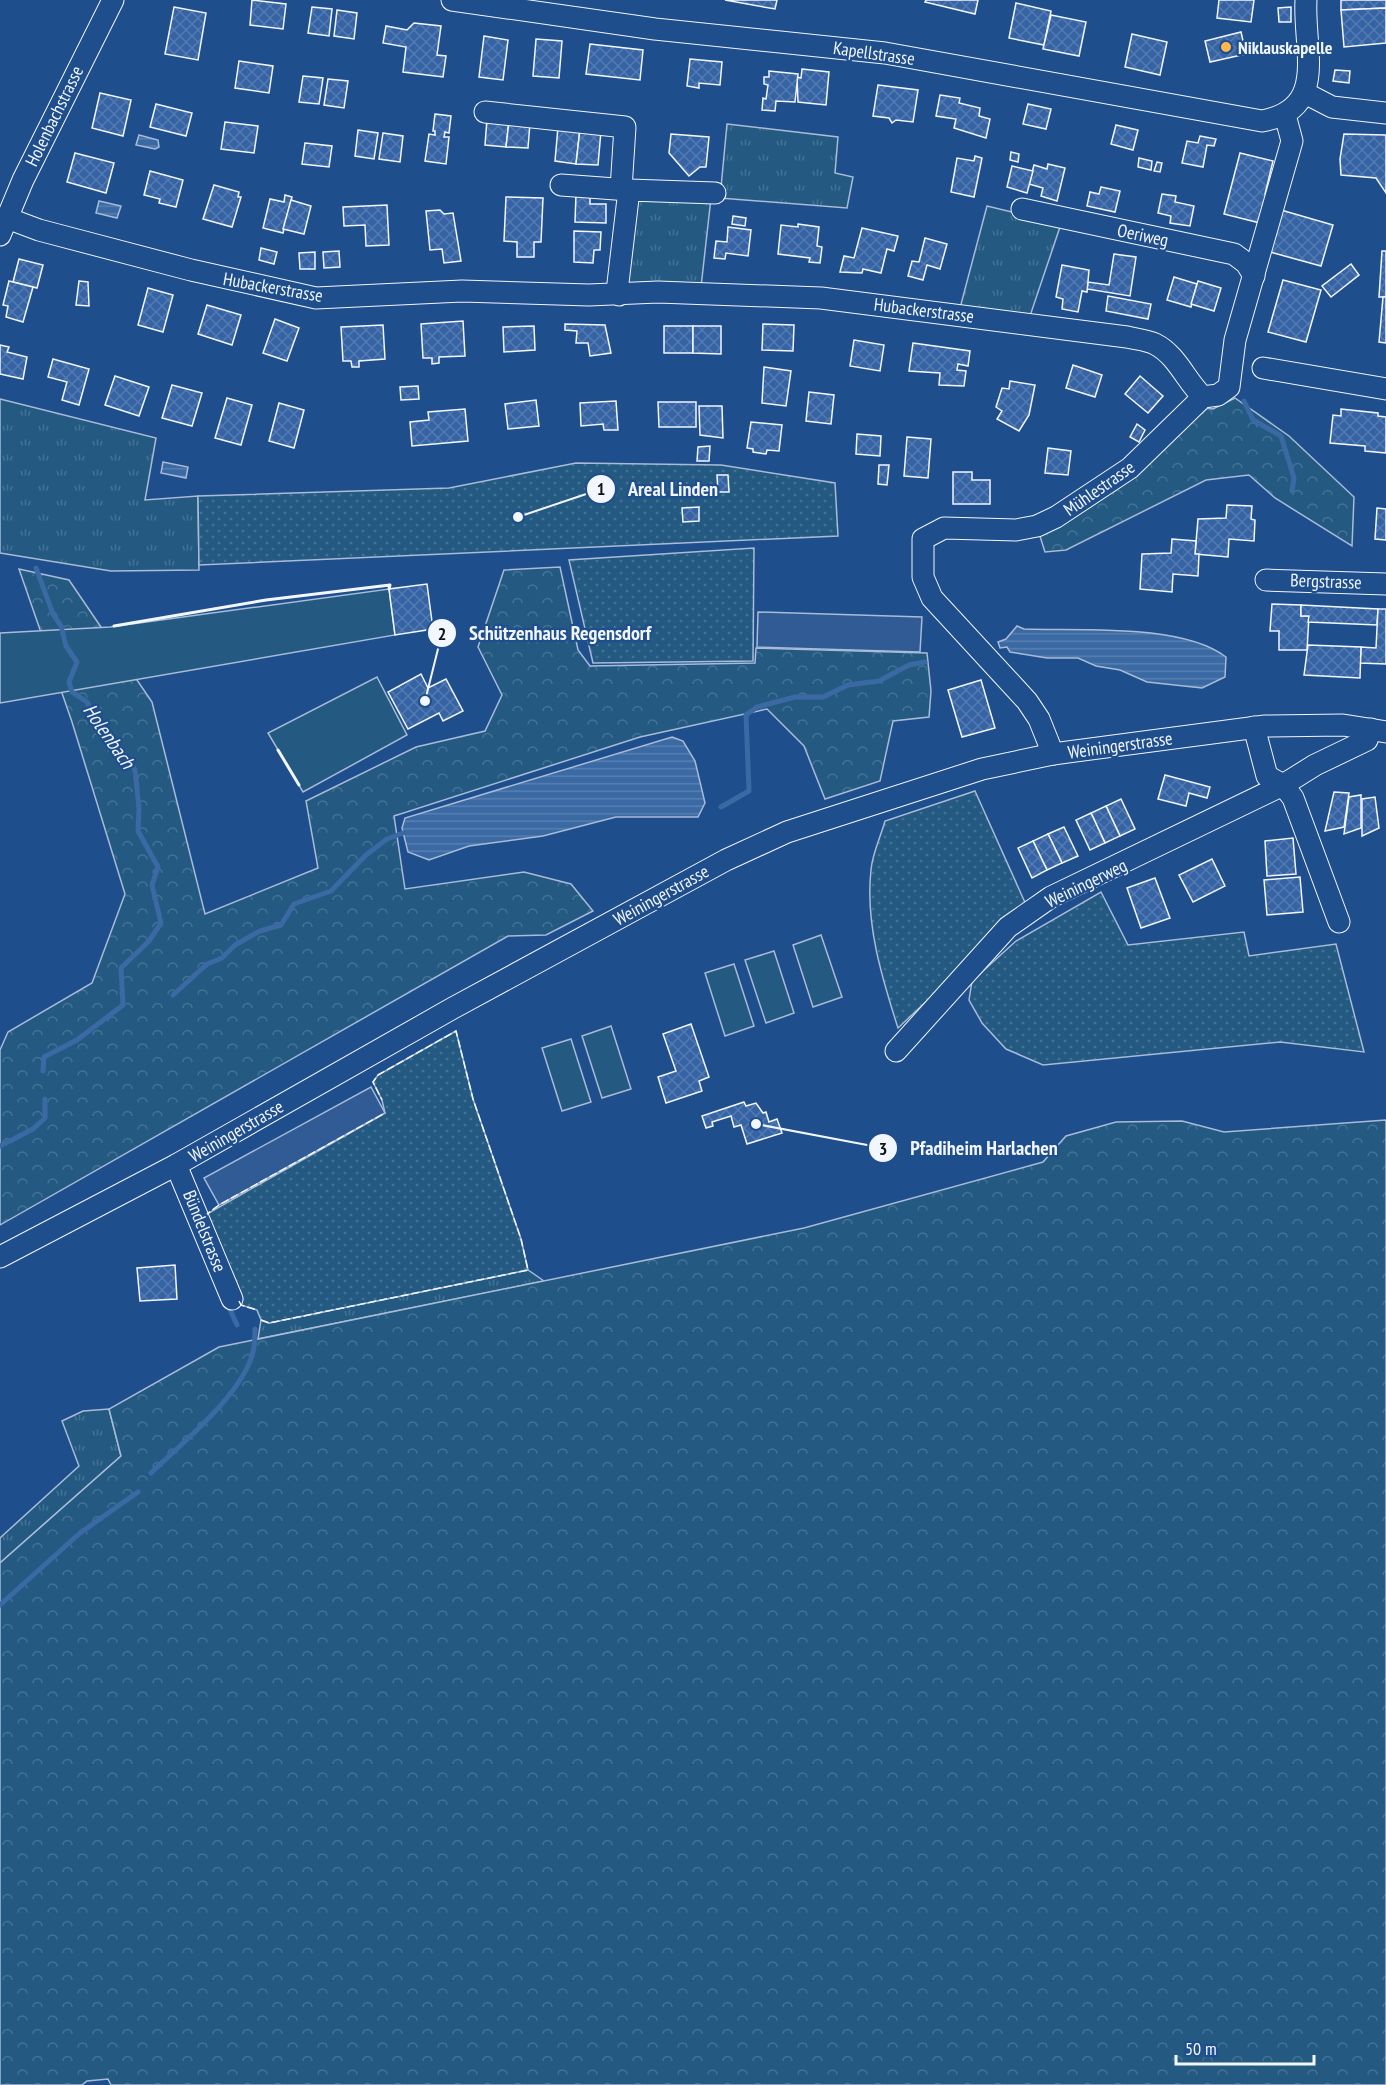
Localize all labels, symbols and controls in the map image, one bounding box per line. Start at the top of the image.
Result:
street label: Kapellstrasse [832,36,916,70]
place label: Niklauskapelle [1238,36,1333,59]
marker: Niklauskapelle [1219,40,1233,54]
street label: Holenbachstrasse [20,62,88,170]
street label: Oeriweg [1115,218,1171,252]
street label: Hubackerstrasse [221,267,325,307]
street label: Hubackerstrasse [873,292,975,328]
street label: Mühlestrasse [1059,455,1139,521]
callout: Areal Linden [586,470,730,508]
text: Areal Linden [627,476,718,502]
text: 1 [597,477,605,500]
street label: Bergstrasse [1290,568,1362,594]
callout: Schützenhaus Regensdorf [427,614,663,652]
text: Schützenhaus Regensdorf [469,620,653,646]
text: 2 [438,622,446,645]
water label: Holenbach [77,698,141,775]
street label: Weiningerstrasse [1066,726,1174,764]
street label: Weiningerweg [1041,853,1131,913]
street label: Weiningerstrasse [609,859,713,931]
street label: Weiningerstrasse [185,1095,287,1167]
callout: Pfadiheim Harlachen [868,1129,1070,1167]
text: Pfadiheim Harlachen [910,1135,1058,1161]
text: 3 [879,1137,887,1160]
street label: Bündelstrasse [178,1187,232,1275]
scale bar [1176,2028,1314,2066]
text: 50 m [1185,2037,1217,2060]

